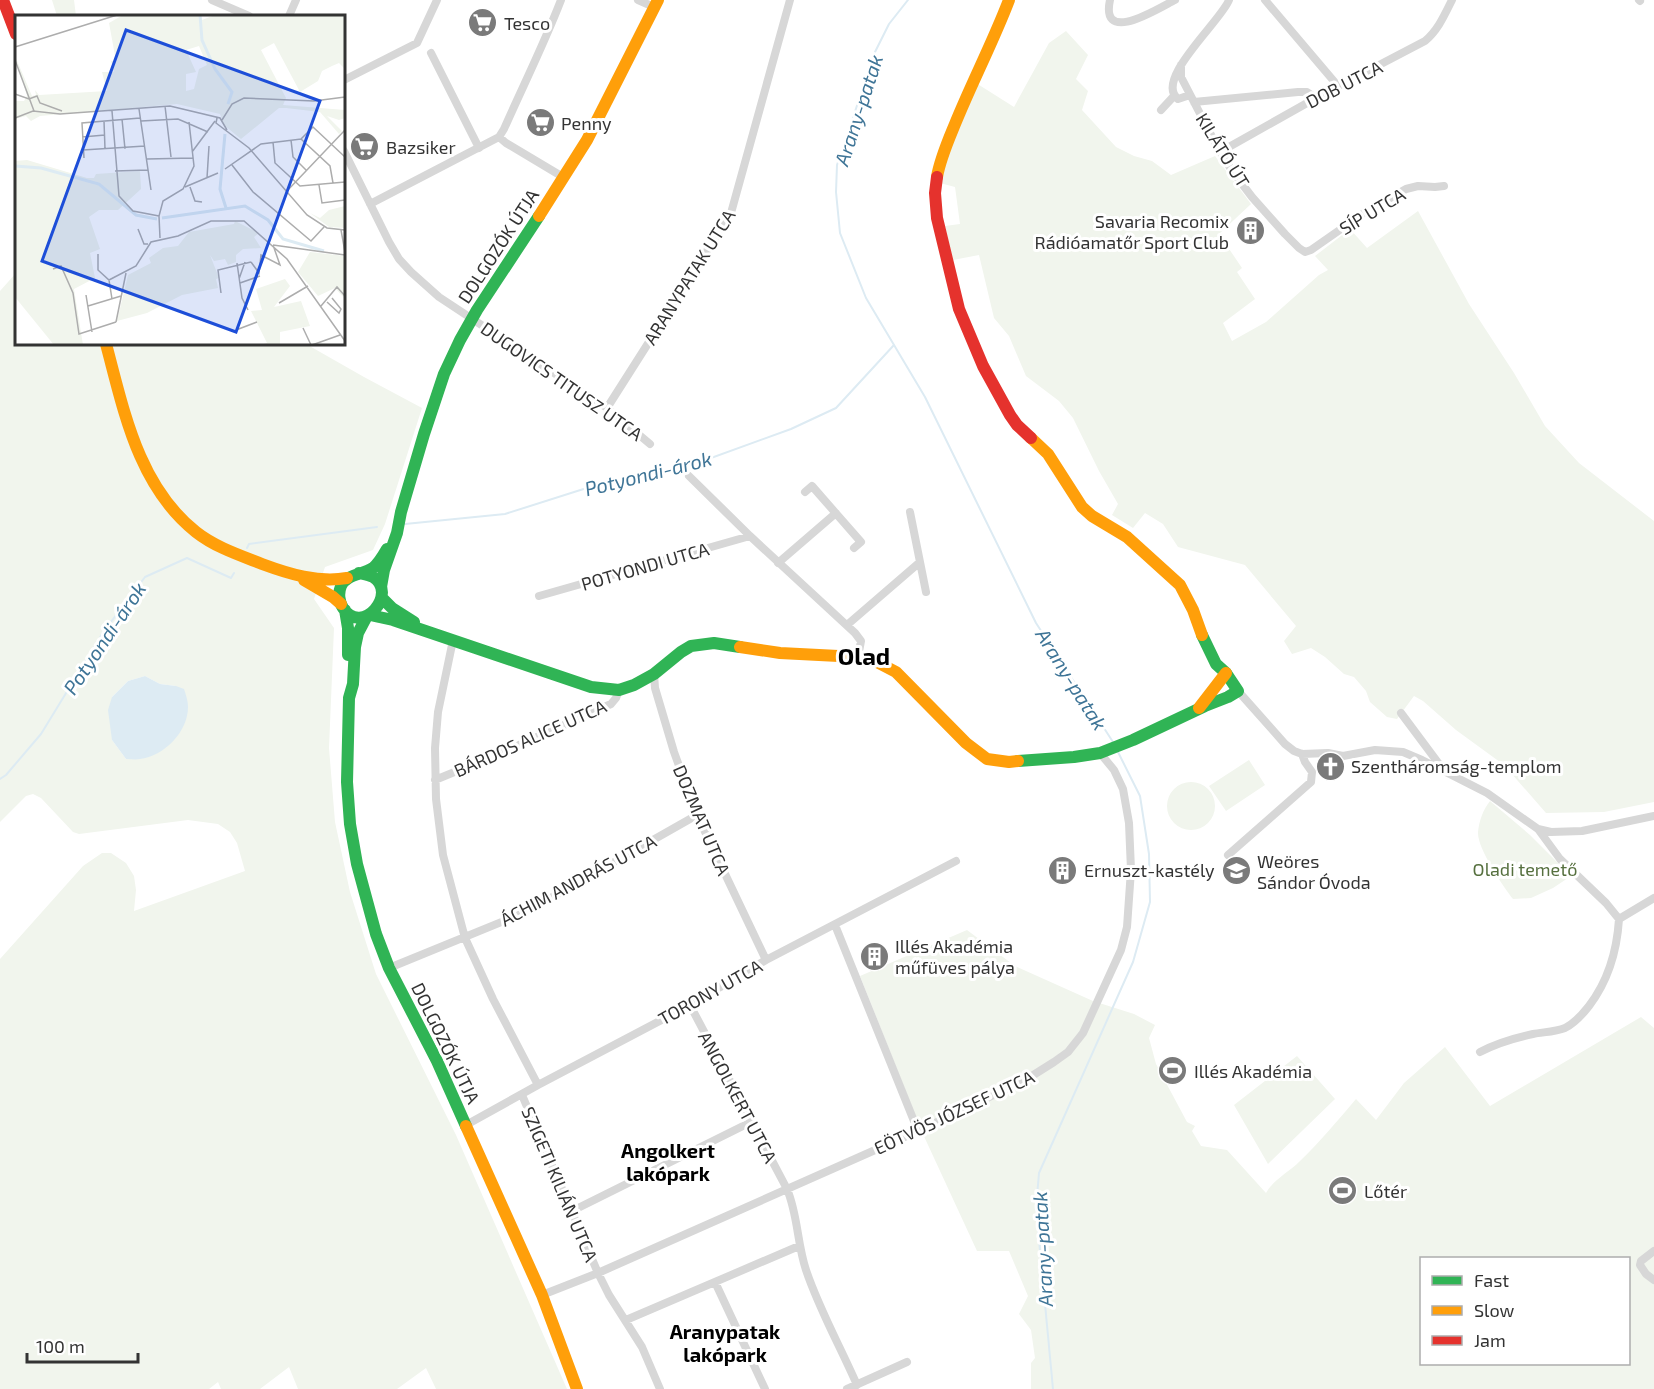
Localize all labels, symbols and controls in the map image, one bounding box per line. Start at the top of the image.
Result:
supermarket icon: Tesco [467,7,499,39]
place label: Tesco [504,12,550,34]
inset map [15,15,345,345]
water label: Arany-patak [828,51,888,170]
street label: DOB UTCA [1302,55,1387,113]
supermarket icon: Penny [524,107,556,139]
street label: KILÁTÓ ÚT [1192,109,1255,192]
place label: Penny [561,112,612,134]
supermarket icon: Bazsiker [349,131,381,163]
place label: Bazsiker [386,136,456,158]
street label: SÍP UTCA [1335,182,1410,239]
street label: DOLGOZÓK ÚTJA [453,184,544,307]
street label: ARANYPATAK UTCA [639,205,740,349]
place label: Savaria Recomix Rádióamatőr Sport Club [1035,210,1229,253]
building icon: Savaria Recomix Rádióamatőr Sport Club [1234,215,1266,247]
street label: DUGOVICS TITUSZ UTCA [477,317,648,446]
water label: Potyondi-árok [582,446,714,501]
street label: POTYONDI UTCA [579,537,712,595]
water label: Potyondi-árok [58,577,151,699]
water label: Arany-patak [1030,623,1113,735]
district label: Olad [838,641,890,670]
street label: BÁRDOS ALICE UTCA [450,694,610,781]
church icon: Szentháromság-templom [1314,750,1346,782]
place label: Szentháromság-templom [1351,755,1562,777]
street label: DOZMAT UTCA [669,762,735,879]
street label: ÁCHIM ANDRÁS UTCA [496,829,660,930]
place label: Weöres Sándor Óvoda [1257,850,1371,893]
building icon: Ernuszt-kastély [1047,854,1079,886]
school or university icon: Weöres Sándor Óvoda [1220,855,1252,887]
park label: Oladi temető [1473,858,1577,880]
place label: Ernuszt-kastély [1084,859,1215,881]
place label: Illés Akadémia műfüves pálya [895,935,1015,978]
building icon: Illés Akadémia műfüves pálya [858,940,890,972]
street label: TORONY UTCA [654,954,767,1030]
street label: DOLGOZÓK ÚTJA [407,979,485,1108]
street label: ANGOLKERT UTCA [694,1028,782,1167]
sports icon: Illés Akadémia [1157,1055,1189,1087]
place label: Illés Akadémia [1194,1060,1312,1082]
street label: EÖTVÖS JÓZSEF UTCA [870,1065,1038,1159]
street label: SZIGETI KILIÁN UTCA [517,1103,603,1266]
district label: Angolkert lakópark [621,1138,715,1185]
sports icon: Lőtér [1327,1175,1359,1207]
place label: Lőtér [1364,1180,1407,1202]
water label: Arany-patak [1027,1191,1058,1308]
legend [1420,1257,1630,1365]
text: Fast [1474,1269,1509,1291]
text: Slow [1474,1299,1515,1321]
district label: Aranypatak lakópark [670,1319,781,1366]
scale bar [27,1326,138,1364]
text: Jam [1474,1329,1506,1351]
text: 100 m [36,1335,85,1357]

